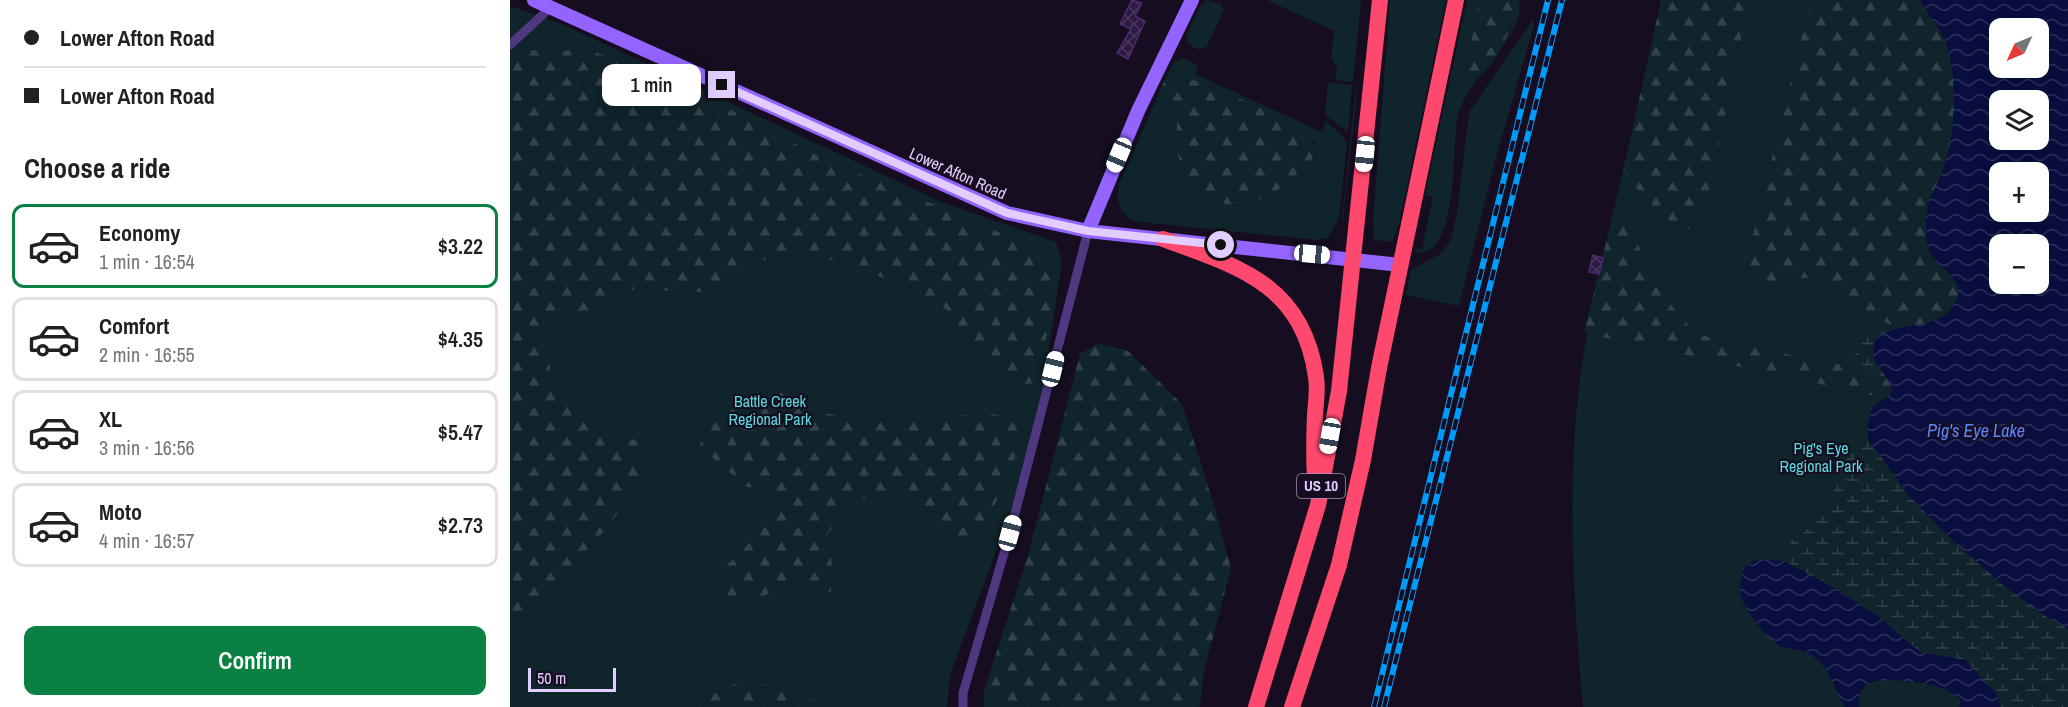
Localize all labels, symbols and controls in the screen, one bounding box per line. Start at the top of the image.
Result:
north arrow [1989,18,2049,78]
map controls [1989,18,2049,294]
text: Lower Afton Road [60,23,215,53]
callout: 1 min [602,64,701,106]
text: 1 min [630,71,673,98]
route end [708,71,735,98]
text: Lower Afton Road [60,81,215,111]
button: layers [1989,90,2049,150]
car [1104,135,1134,175]
car [1354,135,1376,173]
street label: Lower Afton Road [906,142,1010,204]
text: Choose a ride [24,150,170,186]
button: + [1989,162,2049,222]
text: Economy [99,218,180,248]
icon: car [27,219,81,273]
text: $3.22 [438,231,483,261]
route start [1207,231,1234,258]
button: − [1989,234,2049,294]
car [1293,243,1331,265]
text: 1 min · 16:54 [99,248,195,275]
text: Comfort [99,311,169,341]
icon: car [27,312,81,366]
text: $4.35 [438,324,483,354]
text: 2 min · 16:55 [99,341,195,368]
car [1040,349,1066,389]
park label: Battle Creek Regional Park [728,390,812,430]
text: XL [99,404,122,434]
icon: car [27,405,81,459]
text: $5.47 [438,417,483,447]
car [1318,417,1342,455]
water label: Pig's Eye Lake [1927,418,2025,443]
text: 3 min · 16:56 [99,434,195,461]
park label: Pig's Eye Regional Park [1779,437,1863,477]
road number: US 10 [1297,474,1345,498]
text: Moto [99,497,142,527]
icon: car [27,498,81,552]
text: $2.73 [438,510,483,540]
car [997,513,1023,553]
text: 4 min · 16:57 [99,527,195,554]
button: Confirm [24,626,486,695]
scale bar [528,665,616,692]
text: 50 m [537,667,566,689]

